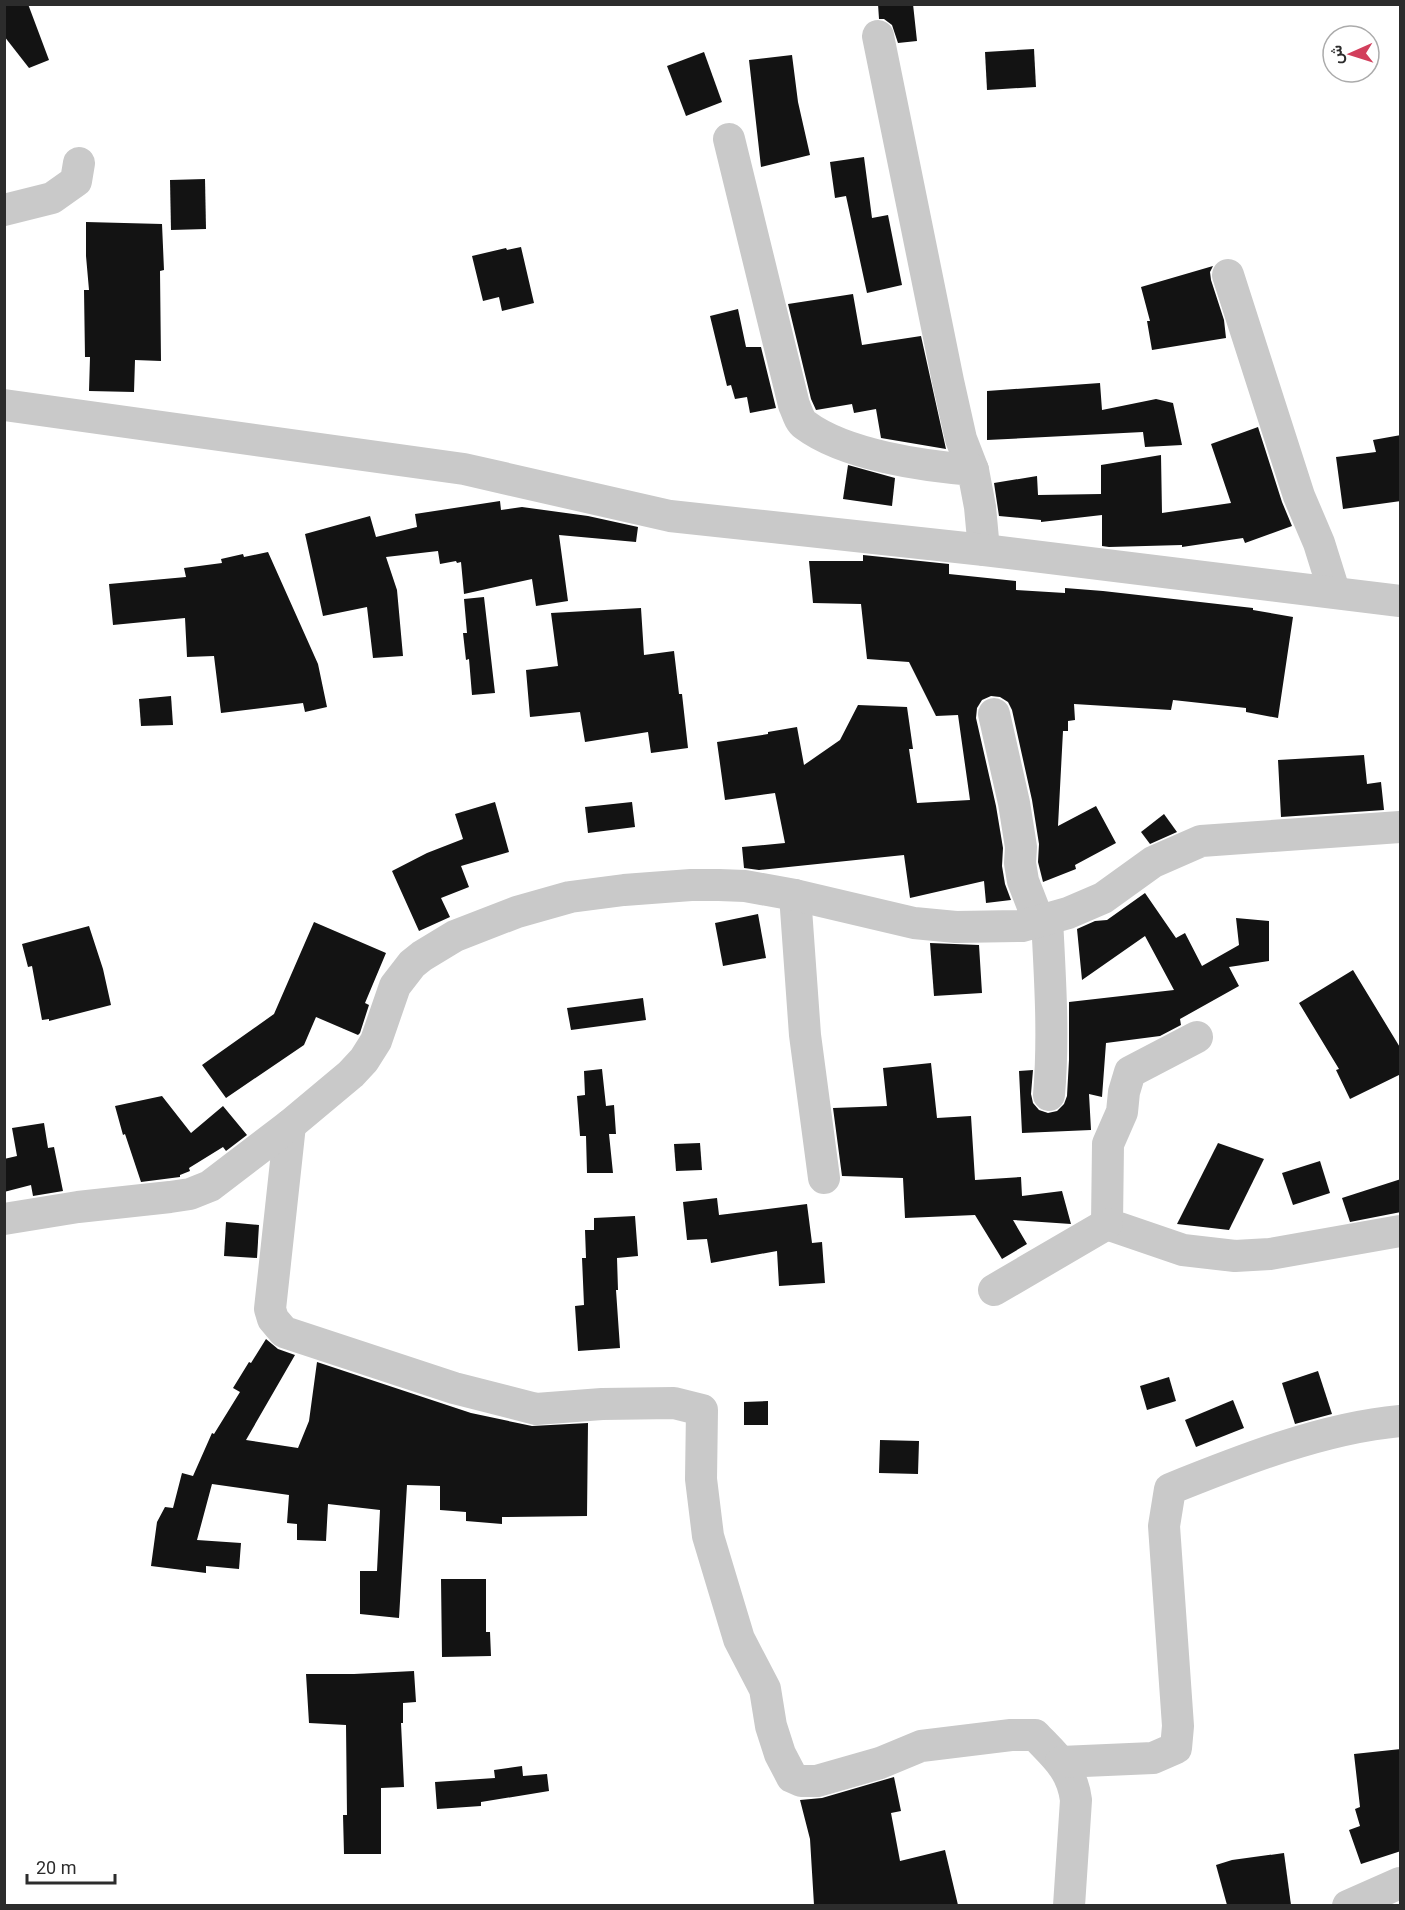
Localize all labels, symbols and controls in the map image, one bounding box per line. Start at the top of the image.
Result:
north arrow [1321,24,1381,84]
text: ش [1327,45,1347,65]
scale bar [27,1847,116,1885]
text: 20 m [36,1857,76,1878]

